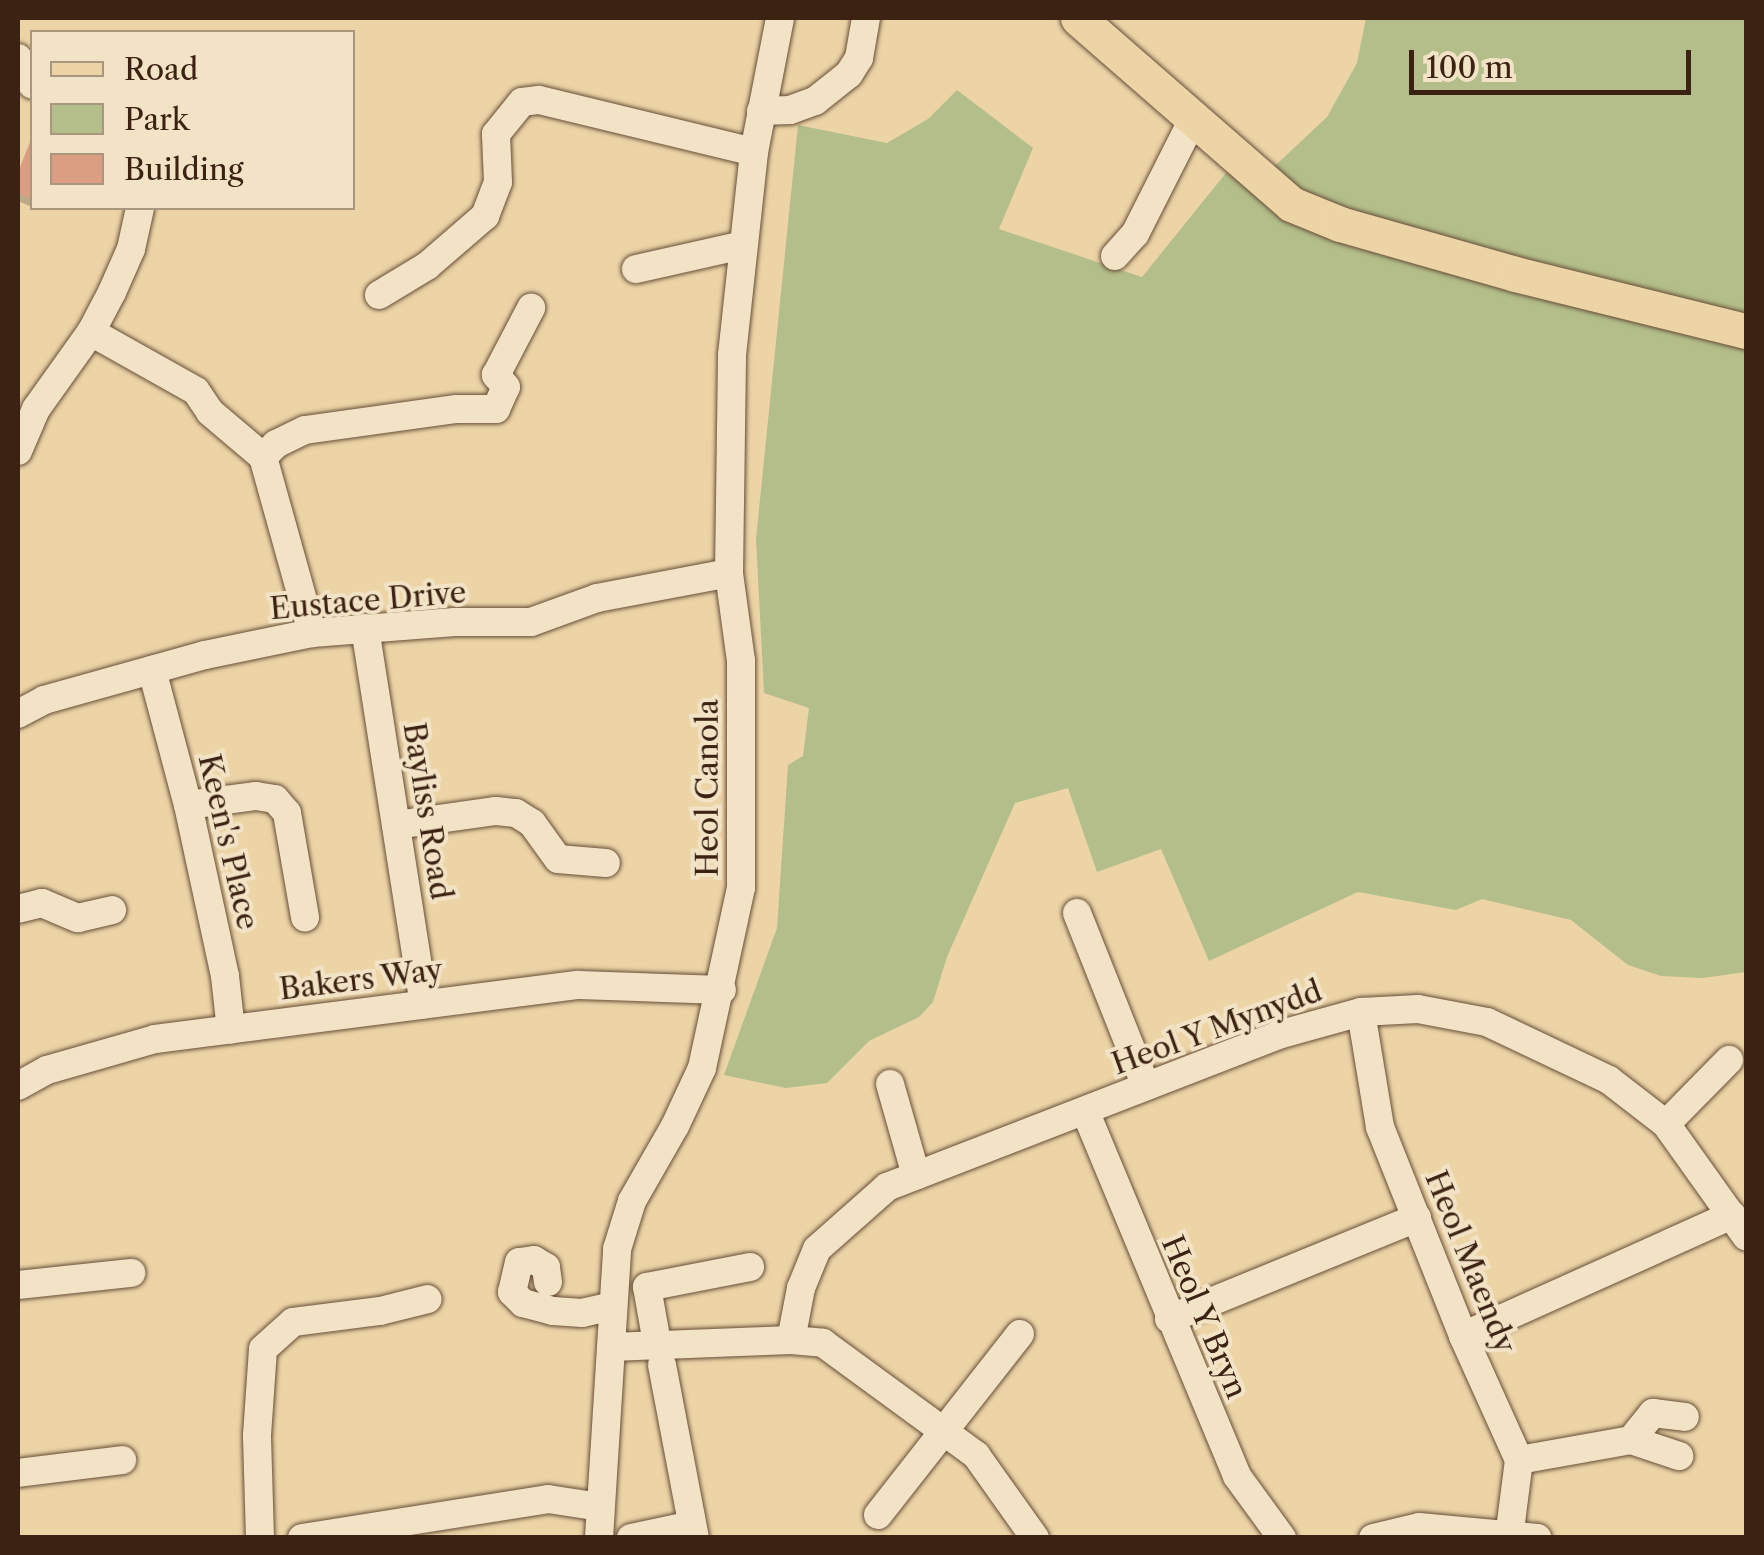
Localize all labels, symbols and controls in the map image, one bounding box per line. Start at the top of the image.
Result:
legend [30,30,355,210]
scale bar [1414,30,1696,92]
text: 100 m [1426,49,1513,86]
text: Road [124,51,198,88]
text: Park [124,101,189,138]
text: Building [124,151,244,188]
street label: Eustace Drive [268,574,468,628]
street label: Heol Canola [690,699,726,877]
street label: Bayliss Road [395,720,459,902]
street label: Keen's Place [190,751,266,933]
street label: Bakers Way [277,952,445,1008]
street label: Heol Y Mynydd [1106,973,1328,1083]
street label: Heol Maendy [1417,1166,1523,1358]
street label: Heol Y Bryn [1153,1229,1255,1405]

